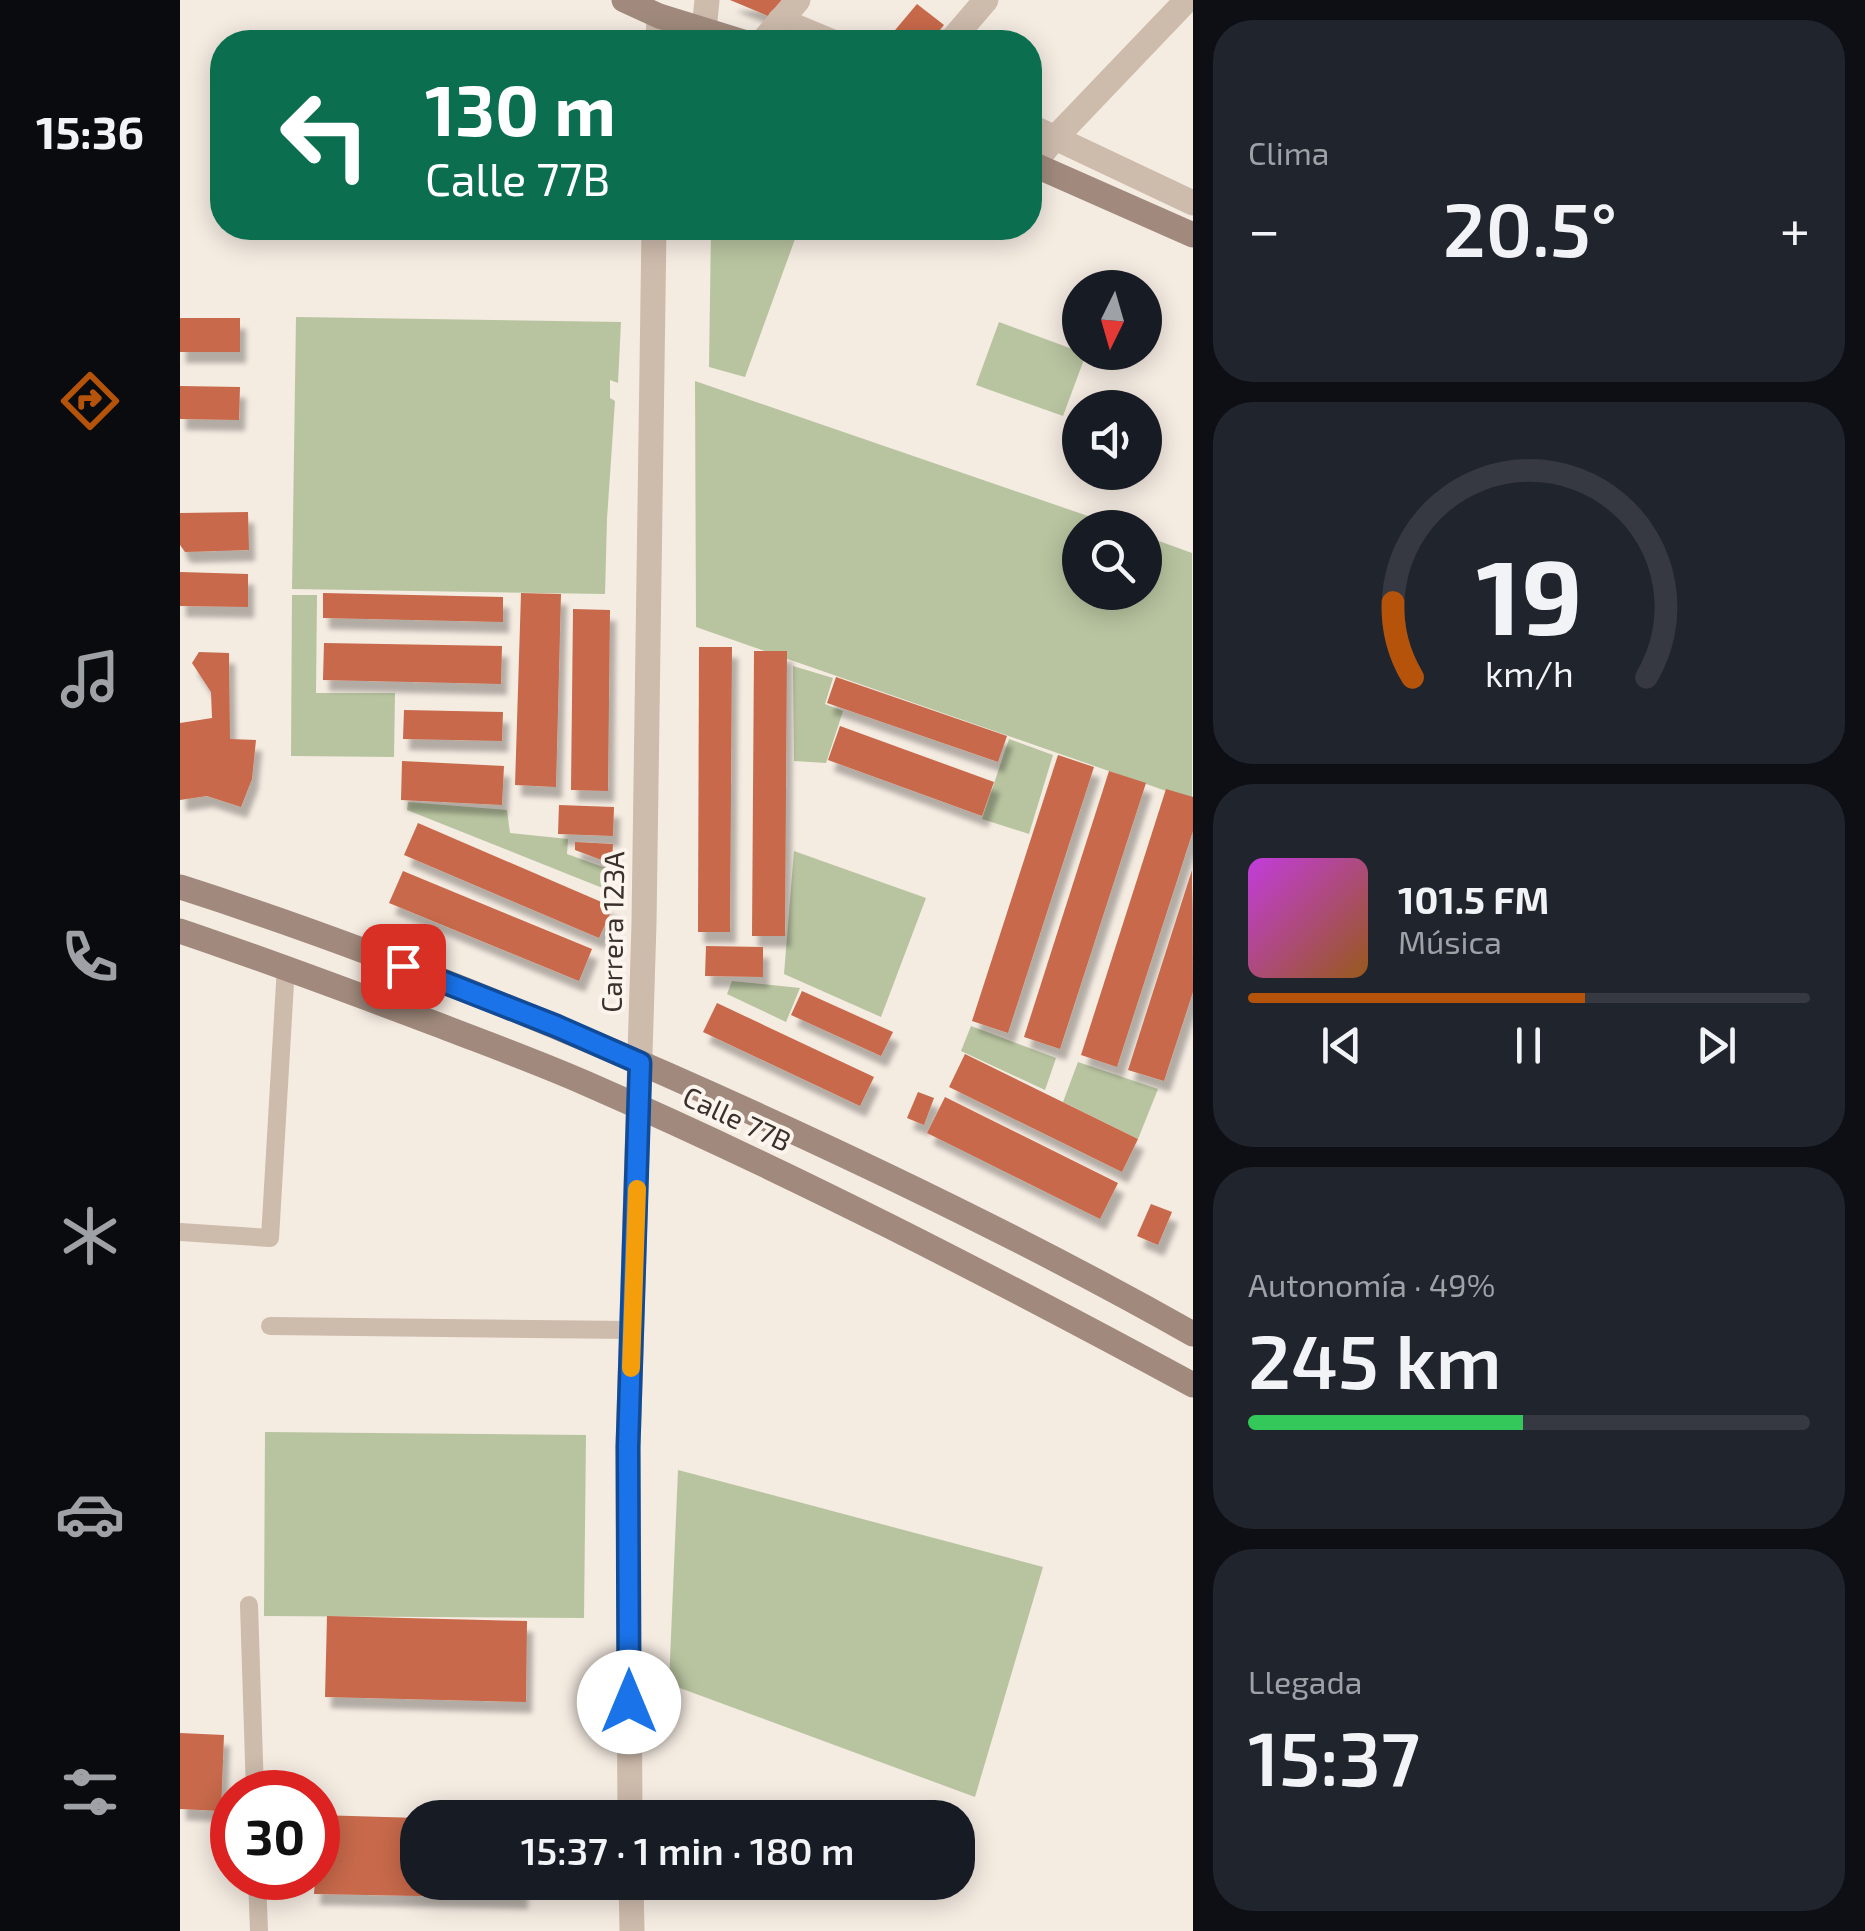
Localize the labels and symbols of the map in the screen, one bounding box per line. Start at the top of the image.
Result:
north arrow [1062,270,1162,370]
street label: Carrera 123A [594,851,630,1013]
pin [361,924,446,1009]
street label: Calle 77B [678,1078,797,1158]
position arrow [577,1650,681,1754]
speed limit sign: 30 [210,1770,340,1900]

